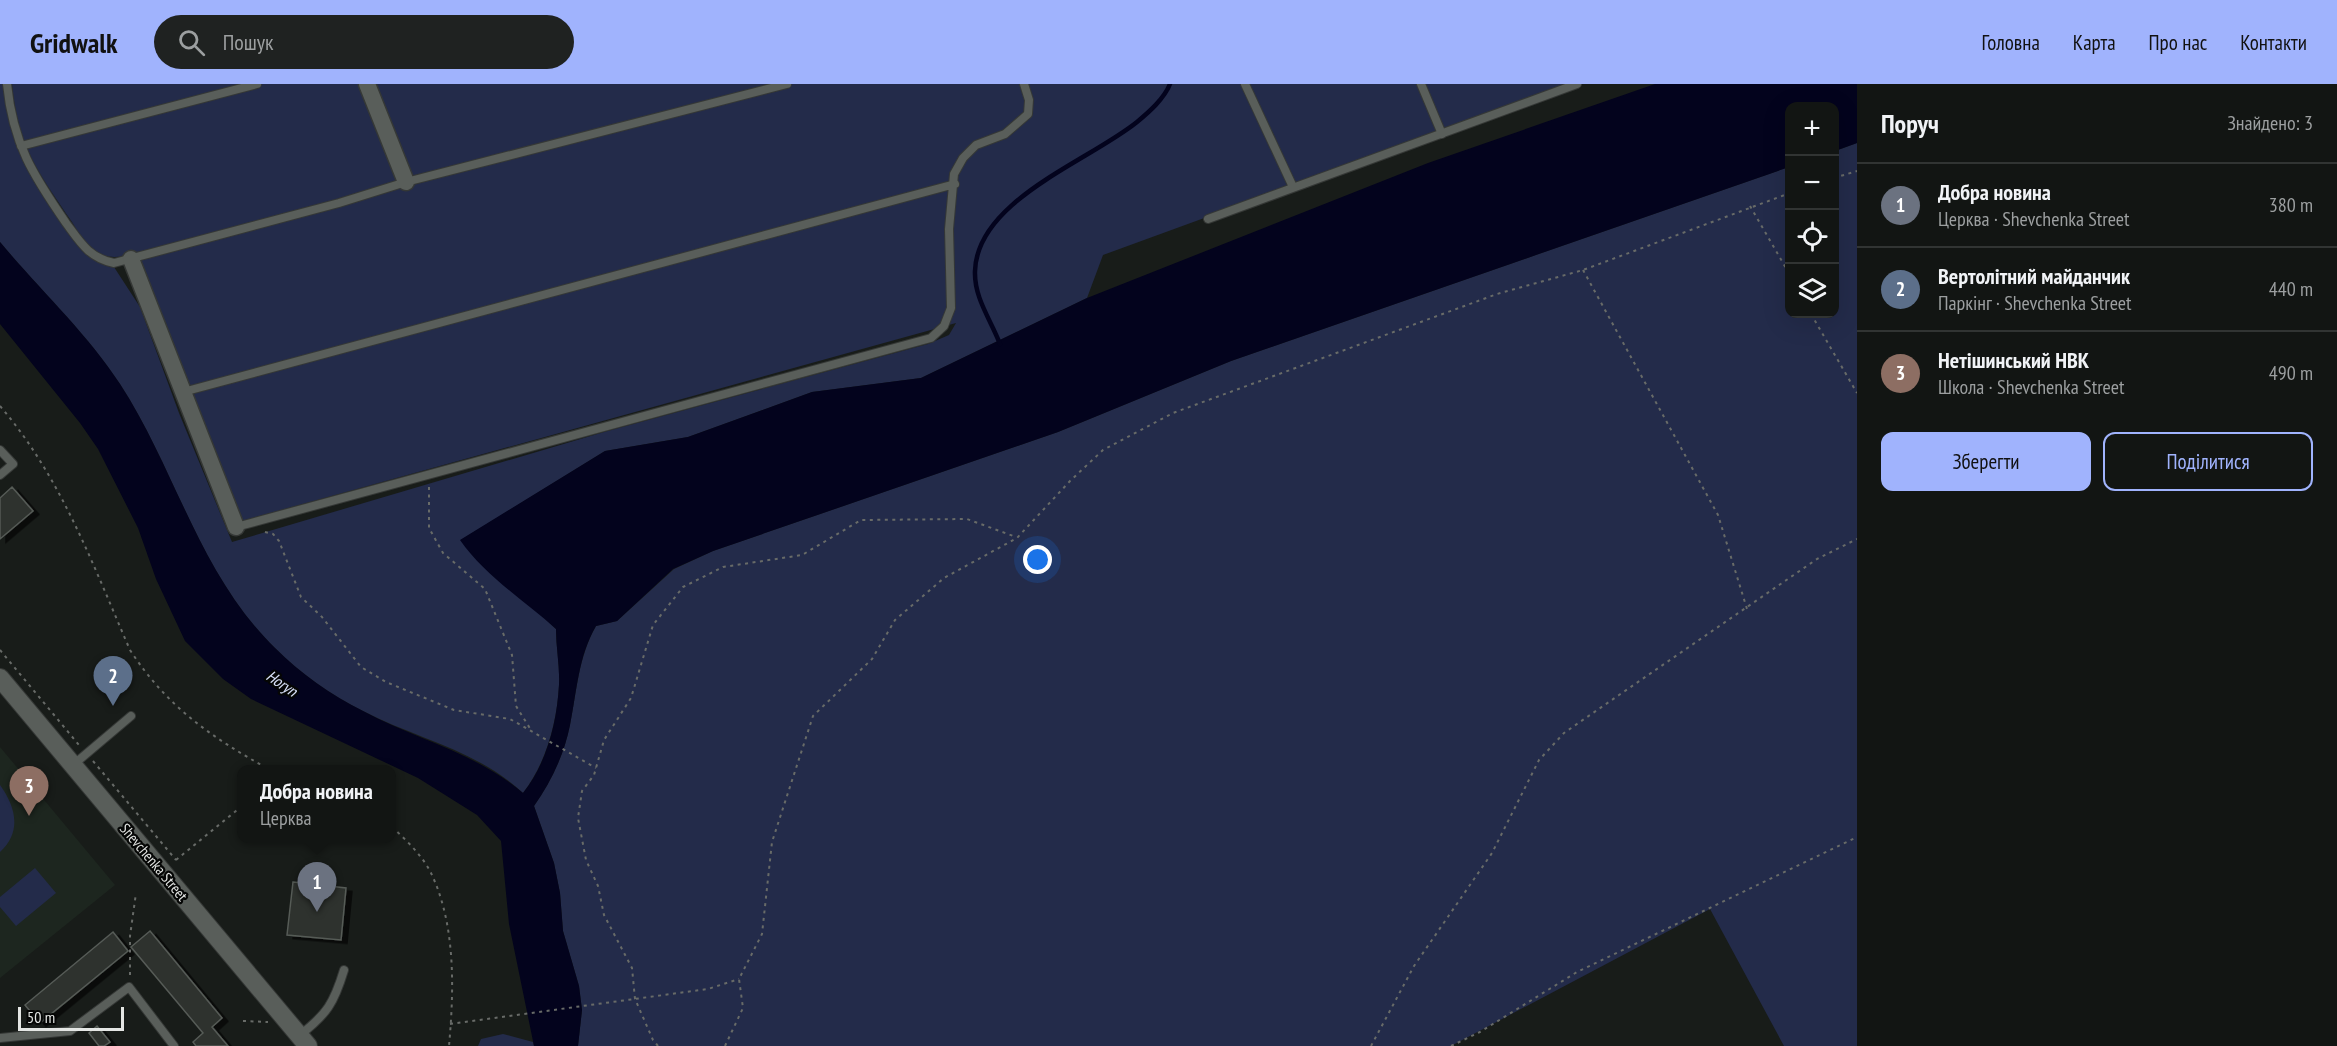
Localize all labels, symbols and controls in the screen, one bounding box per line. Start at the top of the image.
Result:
search box [154,15,574,69]
text: Gridwalk [30,24,118,61]
icon: search [175,26,208,59]
text: Пошук [223,28,274,56]
text: Головна [1982,29,2040,56]
text: Карта [2073,29,2116,56]
text: Про нас [2149,29,2207,56]
text: Контакти [2240,29,2307,56]
map controls [1785,102,1839,318]
button: + [1785,102,1839,156]
text: Поруч [1881,107,1939,140]
text: Знайдено: 3 [2227,110,2313,136]
button: − [1785,156,1839,210]
text: Добра новина [1938,178,2051,206]
text: 1 [1896,192,1905,218]
text: 380 m [2269,192,2313,218]
text: Церква · Shevchenka Street [1938,206,2130,232]
button: locate [1785,210,1839,264]
text: Вертолітний майданчик [1938,262,2130,290]
button: layers [1785,264,1839,318]
text: 2 [1896,276,1905,302]
text: 440 m [2269,276,2313,302]
text: Паркінг · Shevchenka Street [1938,290,2132,316]
text: Нетішинський НВК [1938,346,2089,374]
text: 3 [1896,360,1905,386]
text: 490 m [2269,360,2313,386]
text: Школа · Shevchenka Street [1938,374,2124,400]
button: Зберегти [1881,432,2091,491]
button: Поділитися [2103,432,2313,491]
your location [1023,545,1052,574]
pin: 2 [94,656,132,706]
water label: Horyn [263,666,302,701]
popup [237,765,396,843]
pin: 3 [9,766,48,816]
text: Добра новина [260,777,373,805]
text: Церква [260,805,312,831]
street label: Shevchenka Street [116,819,192,905]
pin: 1 [298,862,336,912]
scale bar [18,1004,124,1032]
text: 50 m [27,1007,55,1027]

